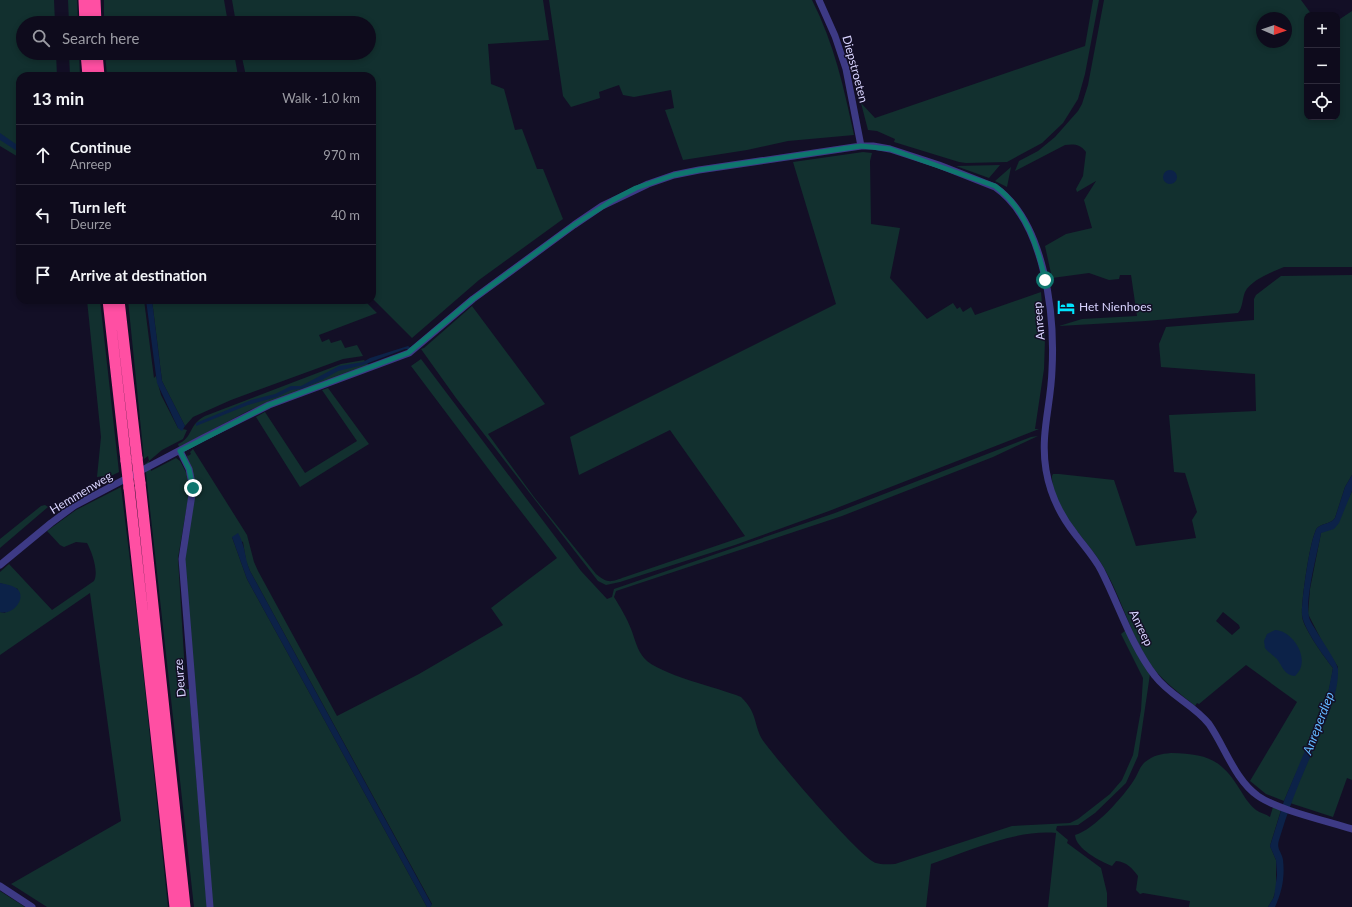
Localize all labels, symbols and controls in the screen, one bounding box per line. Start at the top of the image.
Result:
north arrow [1256,12,1292,48]
map controls [1304,12,1340,120]
button: + [1304,12,1340,48]
search box [16,16,376,60]
icon: search [30,27,52,49]
text: Search here [62,29,139,47]
street label: Diepstroeten [839,34,872,104]
button: − [1304,48,1340,84]
button: locate [1304,84,1340,120]
text: 13 min [32,88,84,109]
text: Walk · 1.0 km [282,90,360,106]
text: Continue [70,138,131,156]
icon: ahead [32,144,54,166]
text: 970 m [323,147,360,163]
text: Anreep [70,156,112,172]
text: Turn left [70,198,126,216]
icon: left [32,204,54,226]
text: 40 m [331,207,360,223]
text: Deurze [70,216,111,232]
icon: arrive [32,264,54,286]
text: Arrive at destination [70,266,207,284]
route start [1036,271,1054,289]
hotel icon: Het Nienhoes [1056,297,1076,317]
place label: Het Nienhoes [1079,299,1152,314]
street label: Anreep [1029,301,1048,341]
street label: Hemmenweg [47,468,115,517]
route end [184,479,202,497]
street label: Anreep [1126,607,1157,649]
street label: Deurze [170,658,189,698]
water label: Anreperdiep [1298,689,1337,758]

